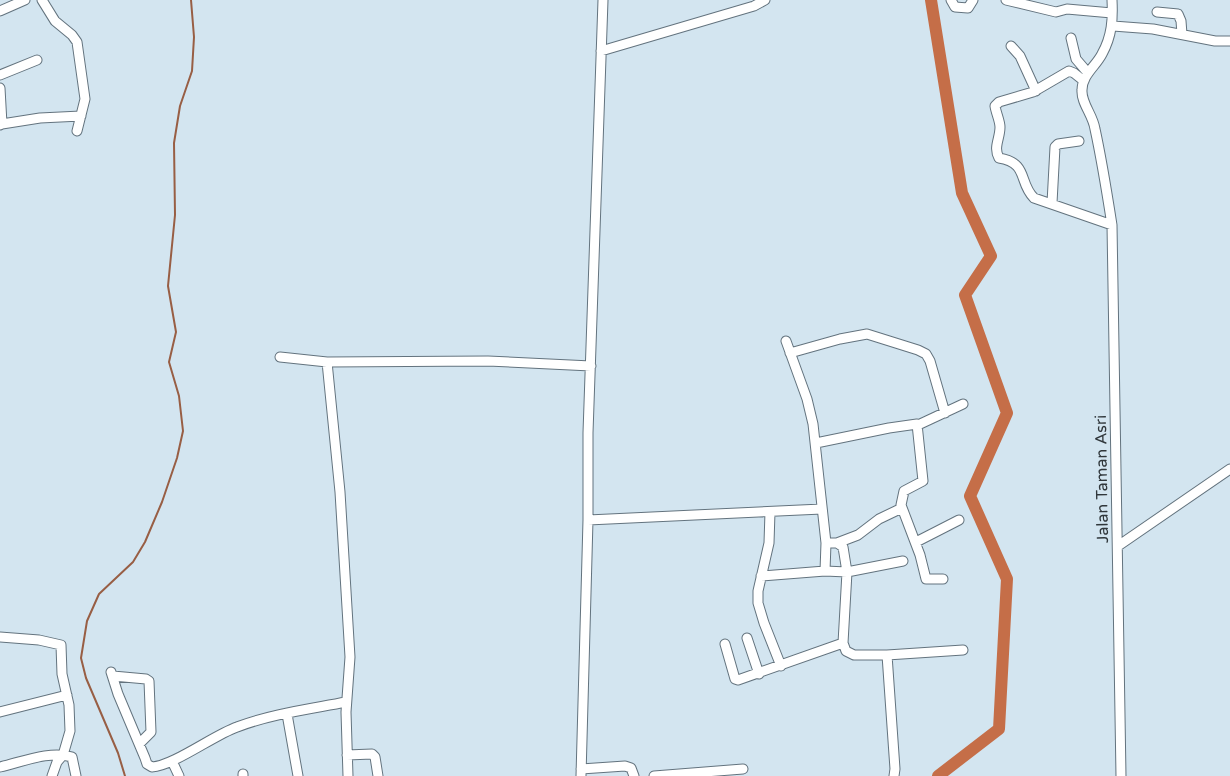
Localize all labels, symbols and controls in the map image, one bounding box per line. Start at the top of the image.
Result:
street label: Jalan Taman Asri [1091,415,1113,543]

